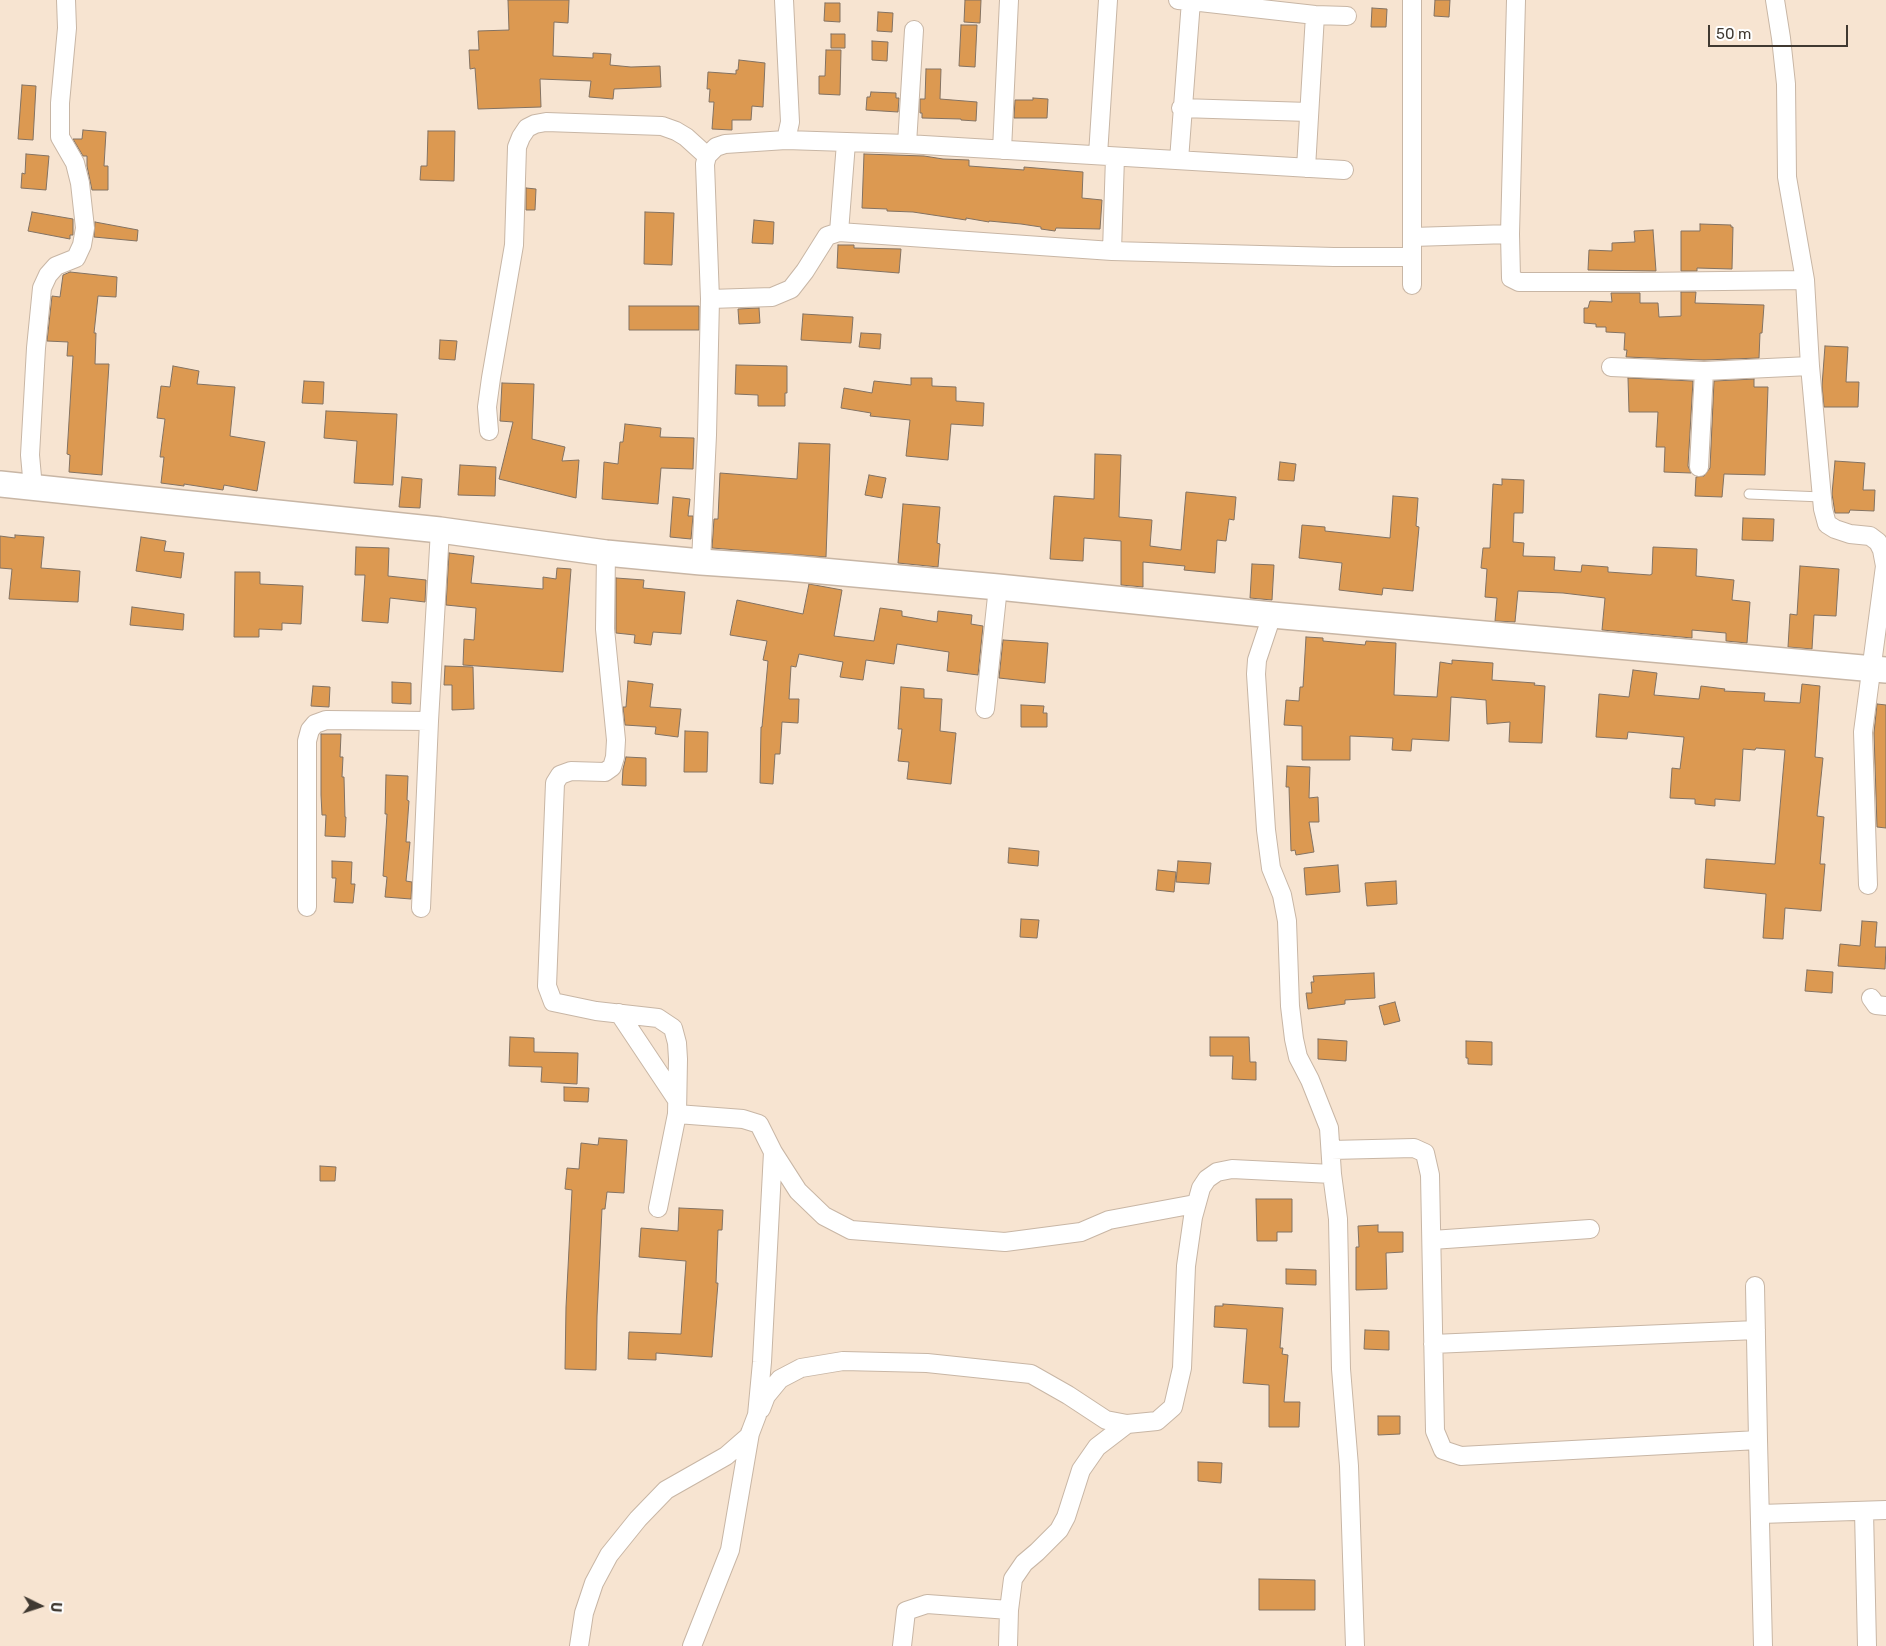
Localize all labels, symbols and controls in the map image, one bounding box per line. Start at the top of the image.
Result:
scale bar [1711,15,1851,47]
text: 50 m [1716,25,1751,43]
north arrow [15,1581,65,1631]
text: U [47,1601,64,1613]

